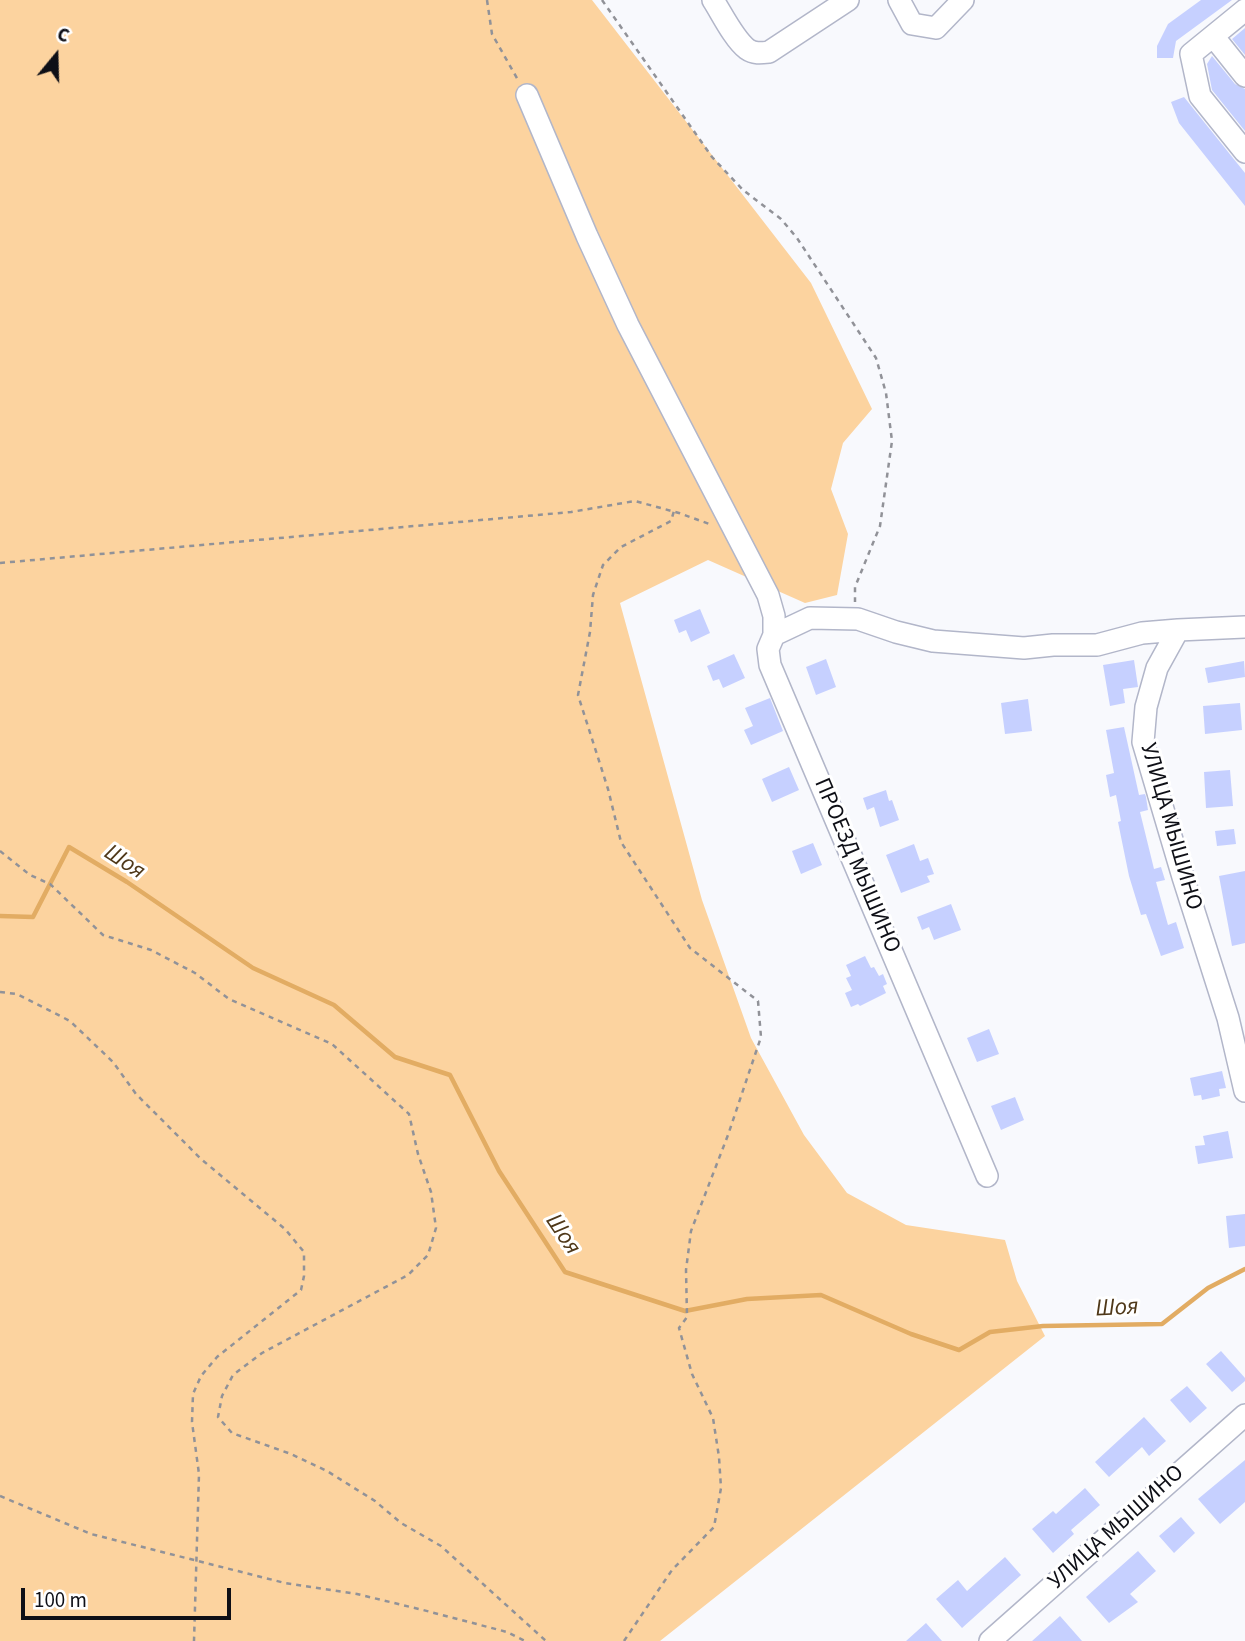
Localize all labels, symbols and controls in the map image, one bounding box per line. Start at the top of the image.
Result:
north arrow [21,21,91,91]
text: С [53,21,73,50]
street label: УЛИЦА МЫШИНО [1133,740,1207,914]
street label: ПРОЕЗД МЫШИНО [807,774,905,958]
water label: Шоя [98,839,150,887]
water label: Шоя [538,1209,586,1261]
water label: Шоя [1095,1293,1139,1325]
street label: УЛИЦА МЫШИНО [1044,1460,1190,1596]
scale bar [24,1574,234,1618]
text: 100 m [34,1585,87,1615]

